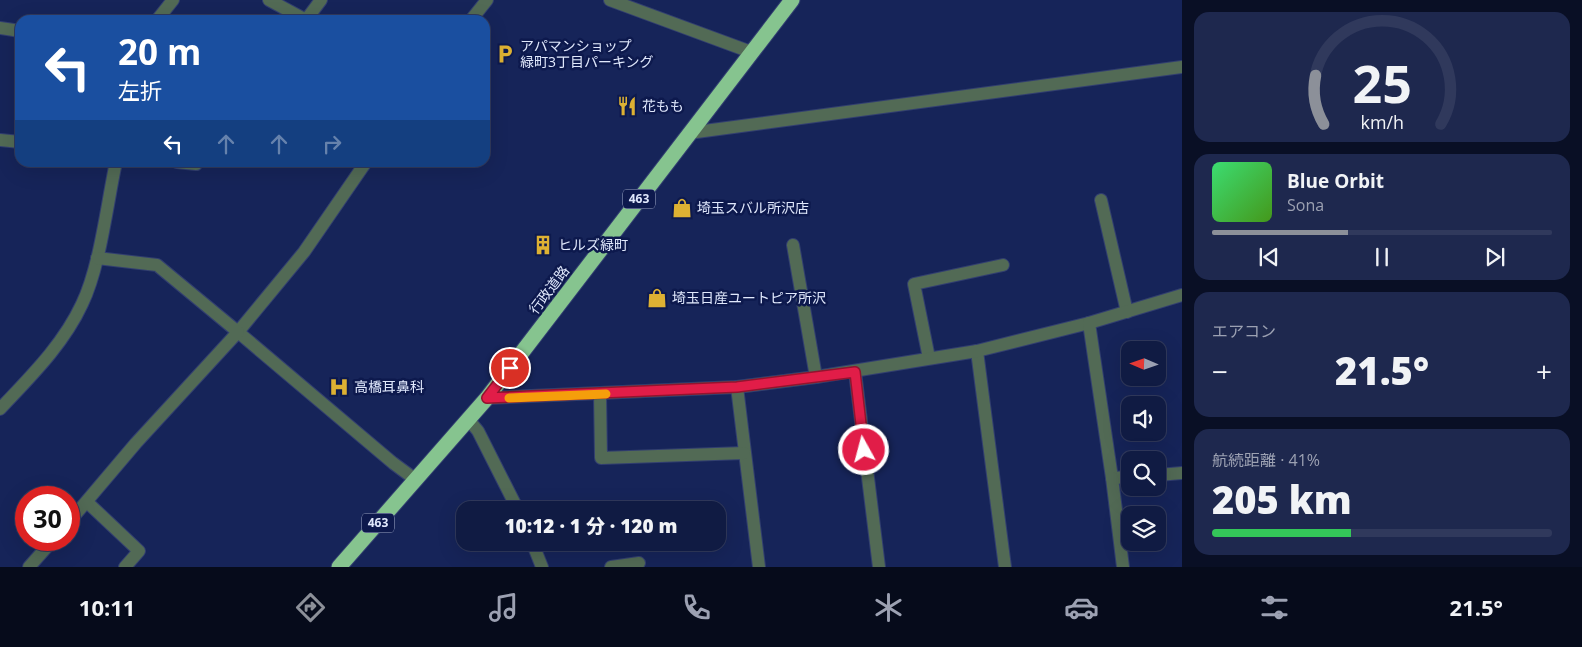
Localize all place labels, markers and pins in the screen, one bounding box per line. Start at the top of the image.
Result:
place label: アパマンショップ 緑町3丁目パーキング [520,36,654,71]
parking icon: アパマンショップ 緑町3丁目パーキング [494,43,516,65]
restaurant icon: 花もも [616,95,638,117]
place label: 花もも [642,96,684,115]
shop icon: 埼玉スバル所沢店 [671,197,693,219]
place label: 埼玉スバル所沢店 [697,198,809,217]
building icon: ヒルズ緑町 [532,234,554,256]
place label: ヒルズ緑町 [558,235,628,254]
shop icon: 埼玉日産ユートピア所沢 [646,287,668,309]
place label: 埼玉日産ユートピア所沢 [672,288,826,307]
pin [489,347,531,389]
hospital icon: 高橋耳鼻科 [328,376,350,398]
place label: 高橋耳鼻科 [354,377,424,396]

